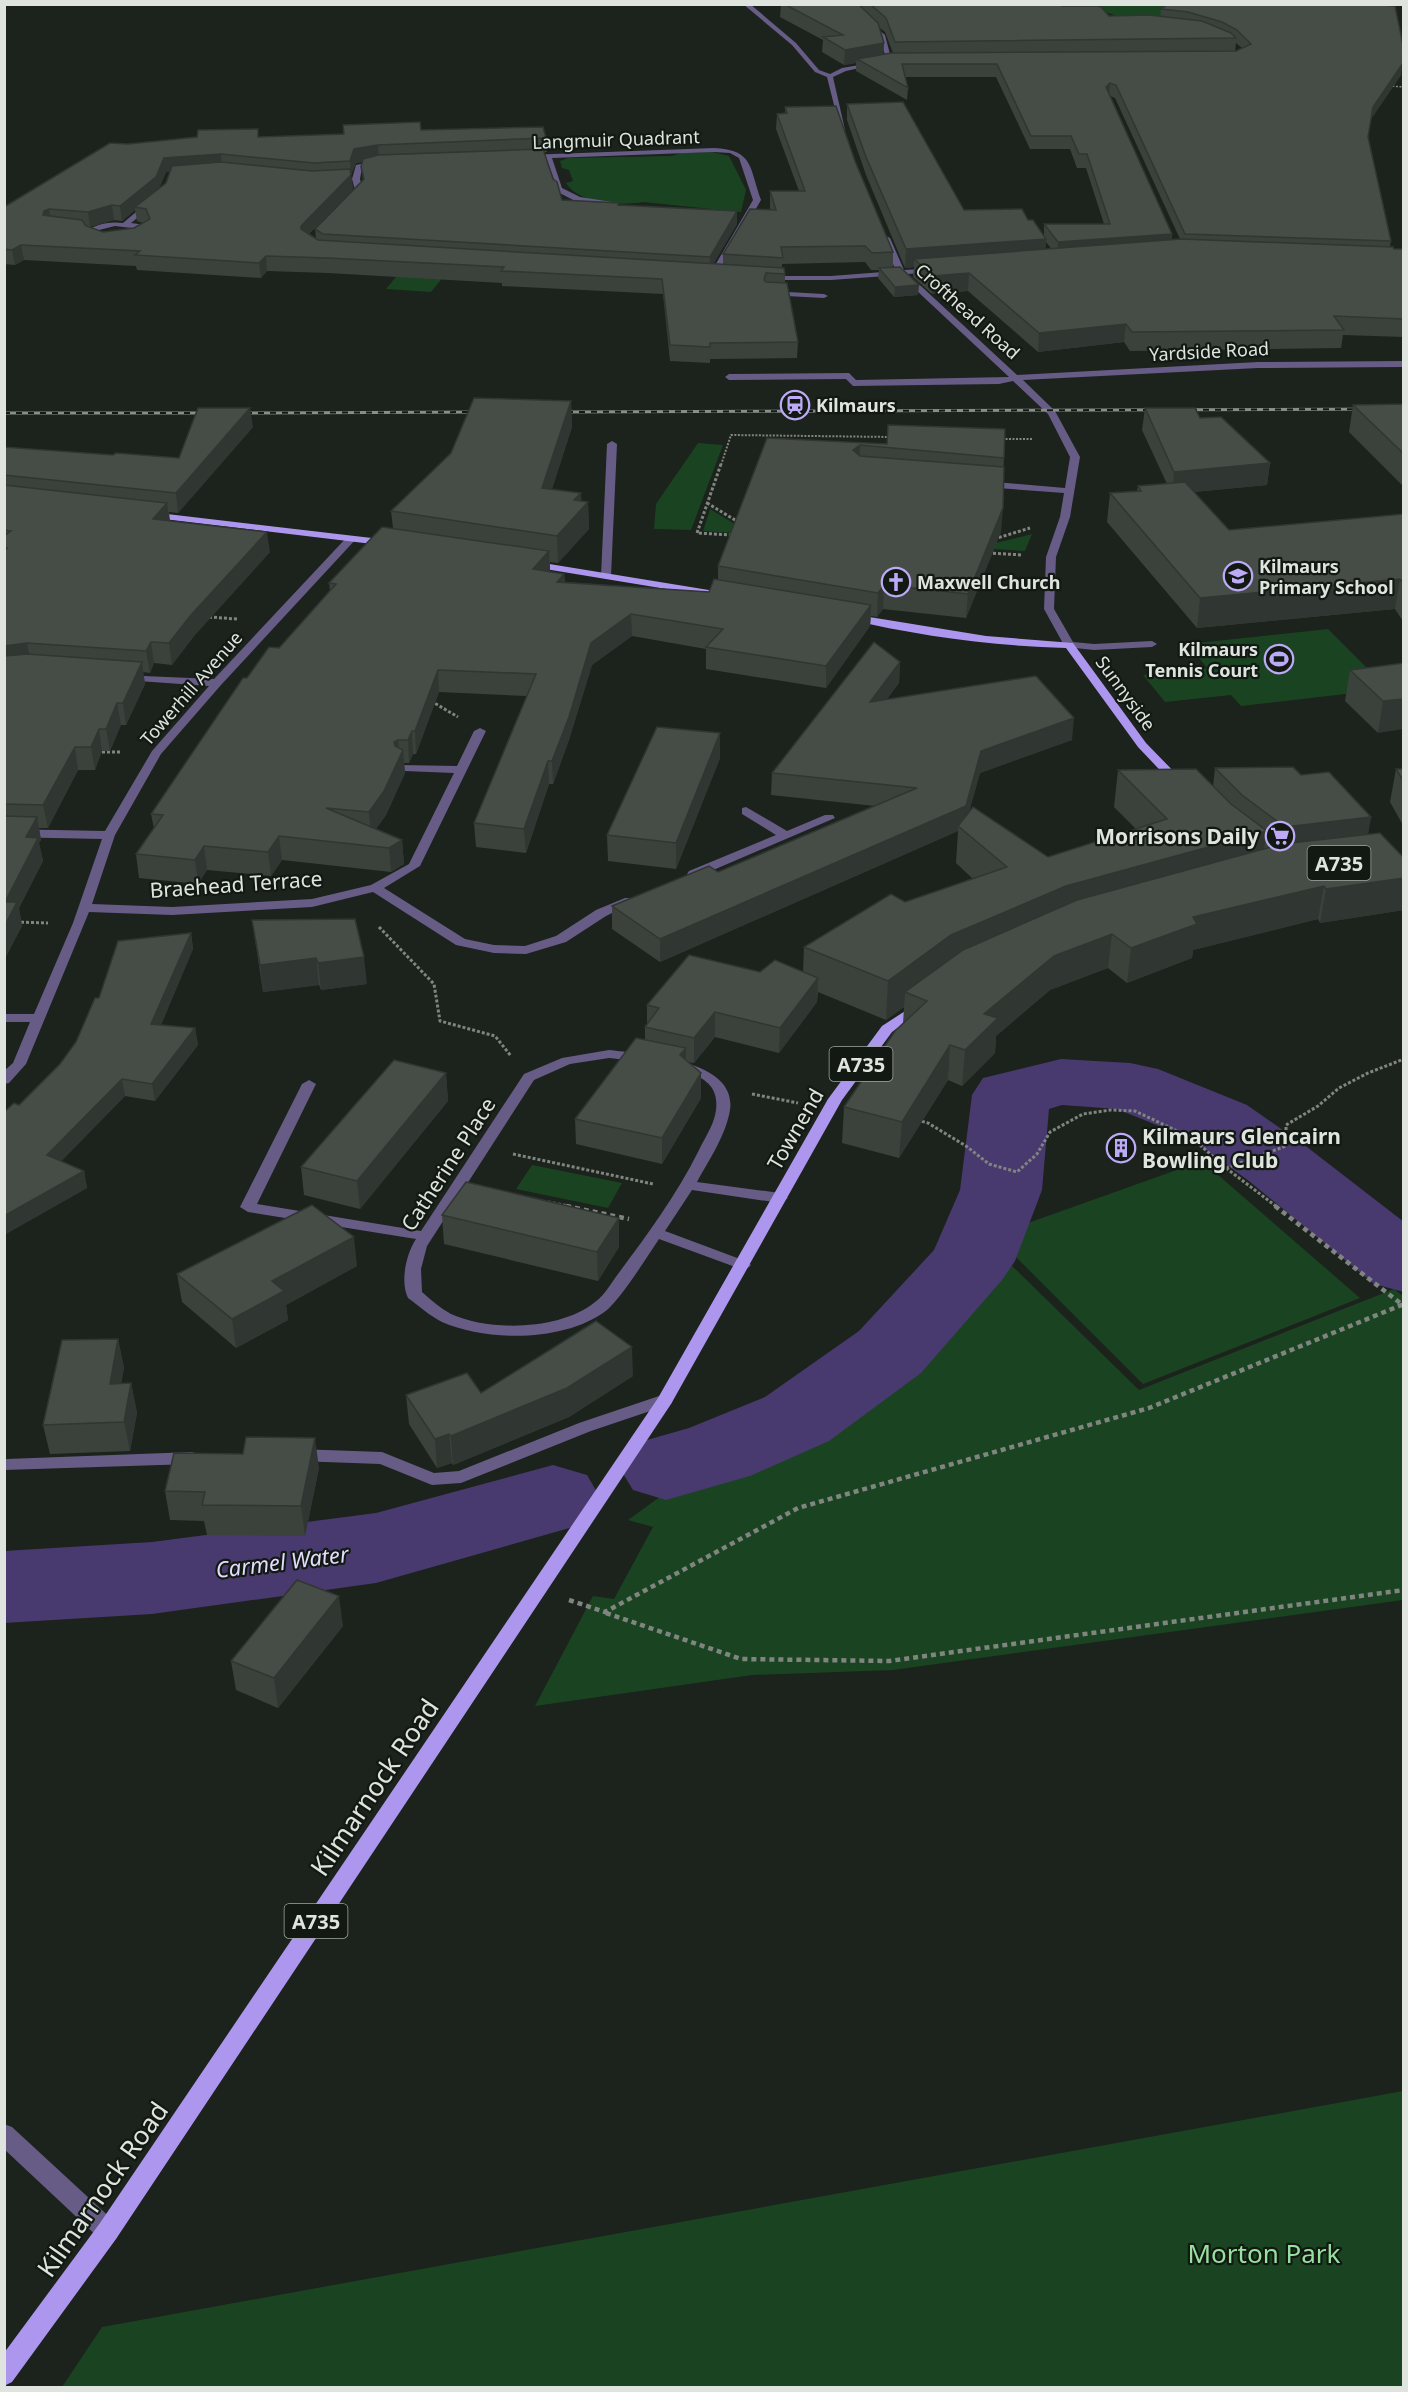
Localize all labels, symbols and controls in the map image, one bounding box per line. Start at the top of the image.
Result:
street label: Langmuir Quadrant [532,124,701,154]
street label: Crofthead Road [911,258,1025,364]
street label: Yardside Road [1148,336,1270,366]
station icon: Kilmaurs [779,389,811,421]
place label: Kilmaurs [816,393,896,417]
place label: Kilmaurs Primary School [1259,554,1394,599]
school or university icon: Kilmaurs Primary School [1222,560,1254,592]
church icon: Maxwell Church [880,566,912,598]
place label: Maxwell Church [917,570,1060,594]
street label: Towerhill Avenue [135,626,247,750]
place label: Kilmaurs Tennis Court [1145,637,1258,682]
sports icon: Kilmaurs Tennis Court [1263,643,1295,675]
street label: Sunnyside [1091,651,1161,735]
supermarket icon: Morrisons Daily [1264,820,1296,852]
place label: Morrisons Daily [1095,822,1259,850]
road number: A735 [1308,846,1370,880]
street label: Braehead Terrace [149,864,323,904]
road number: A735 [830,1047,892,1081]
street label: Townend [760,1083,830,1175]
street label: Catherine Place [394,1092,502,1236]
place label: Kilmaurs Glencairn Bowling Club [1142,1122,1341,1174]
building icon: Kilmaurs Glencairn Bowling Club [1105,1132,1137,1164]
water label: Carmel Water [214,1538,351,1584]
street label: Kilmarnock Road [301,1691,447,1883]
road number: A735 [284,1904,348,1938]
street label: Kilmarnock Road [28,2094,176,2284]
park label: Morton Park [1188,2235,1341,2271]

